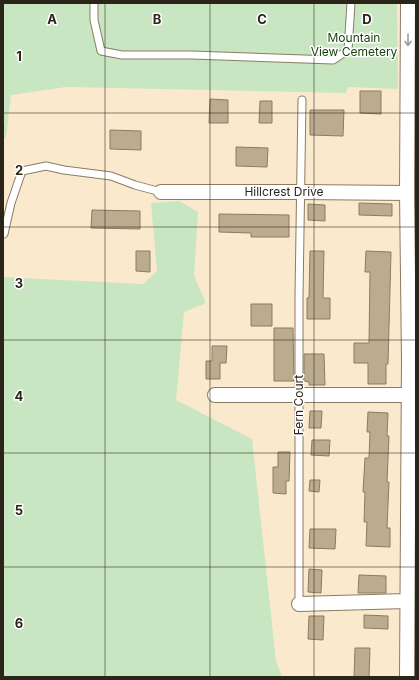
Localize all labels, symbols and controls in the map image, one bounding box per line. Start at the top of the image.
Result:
text: A [47,11,57,27]
text: B [153,11,162,27]
text: C [257,11,267,27]
text: D [362,11,372,27]
park label: Mountain View Cemetery [311,30,398,59]
one-way arrow [404,33,412,46]
text: 1 [16,48,22,64]
text: 2 [15,162,23,178]
street label: Hillcrest Drive [244,184,324,199]
text: 3 [15,275,23,291]
street label: Fern Court [291,375,306,435]
text: 4 [15,388,24,404]
text: 5 [15,502,23,518]
text: 6 [15,615,23,631]

